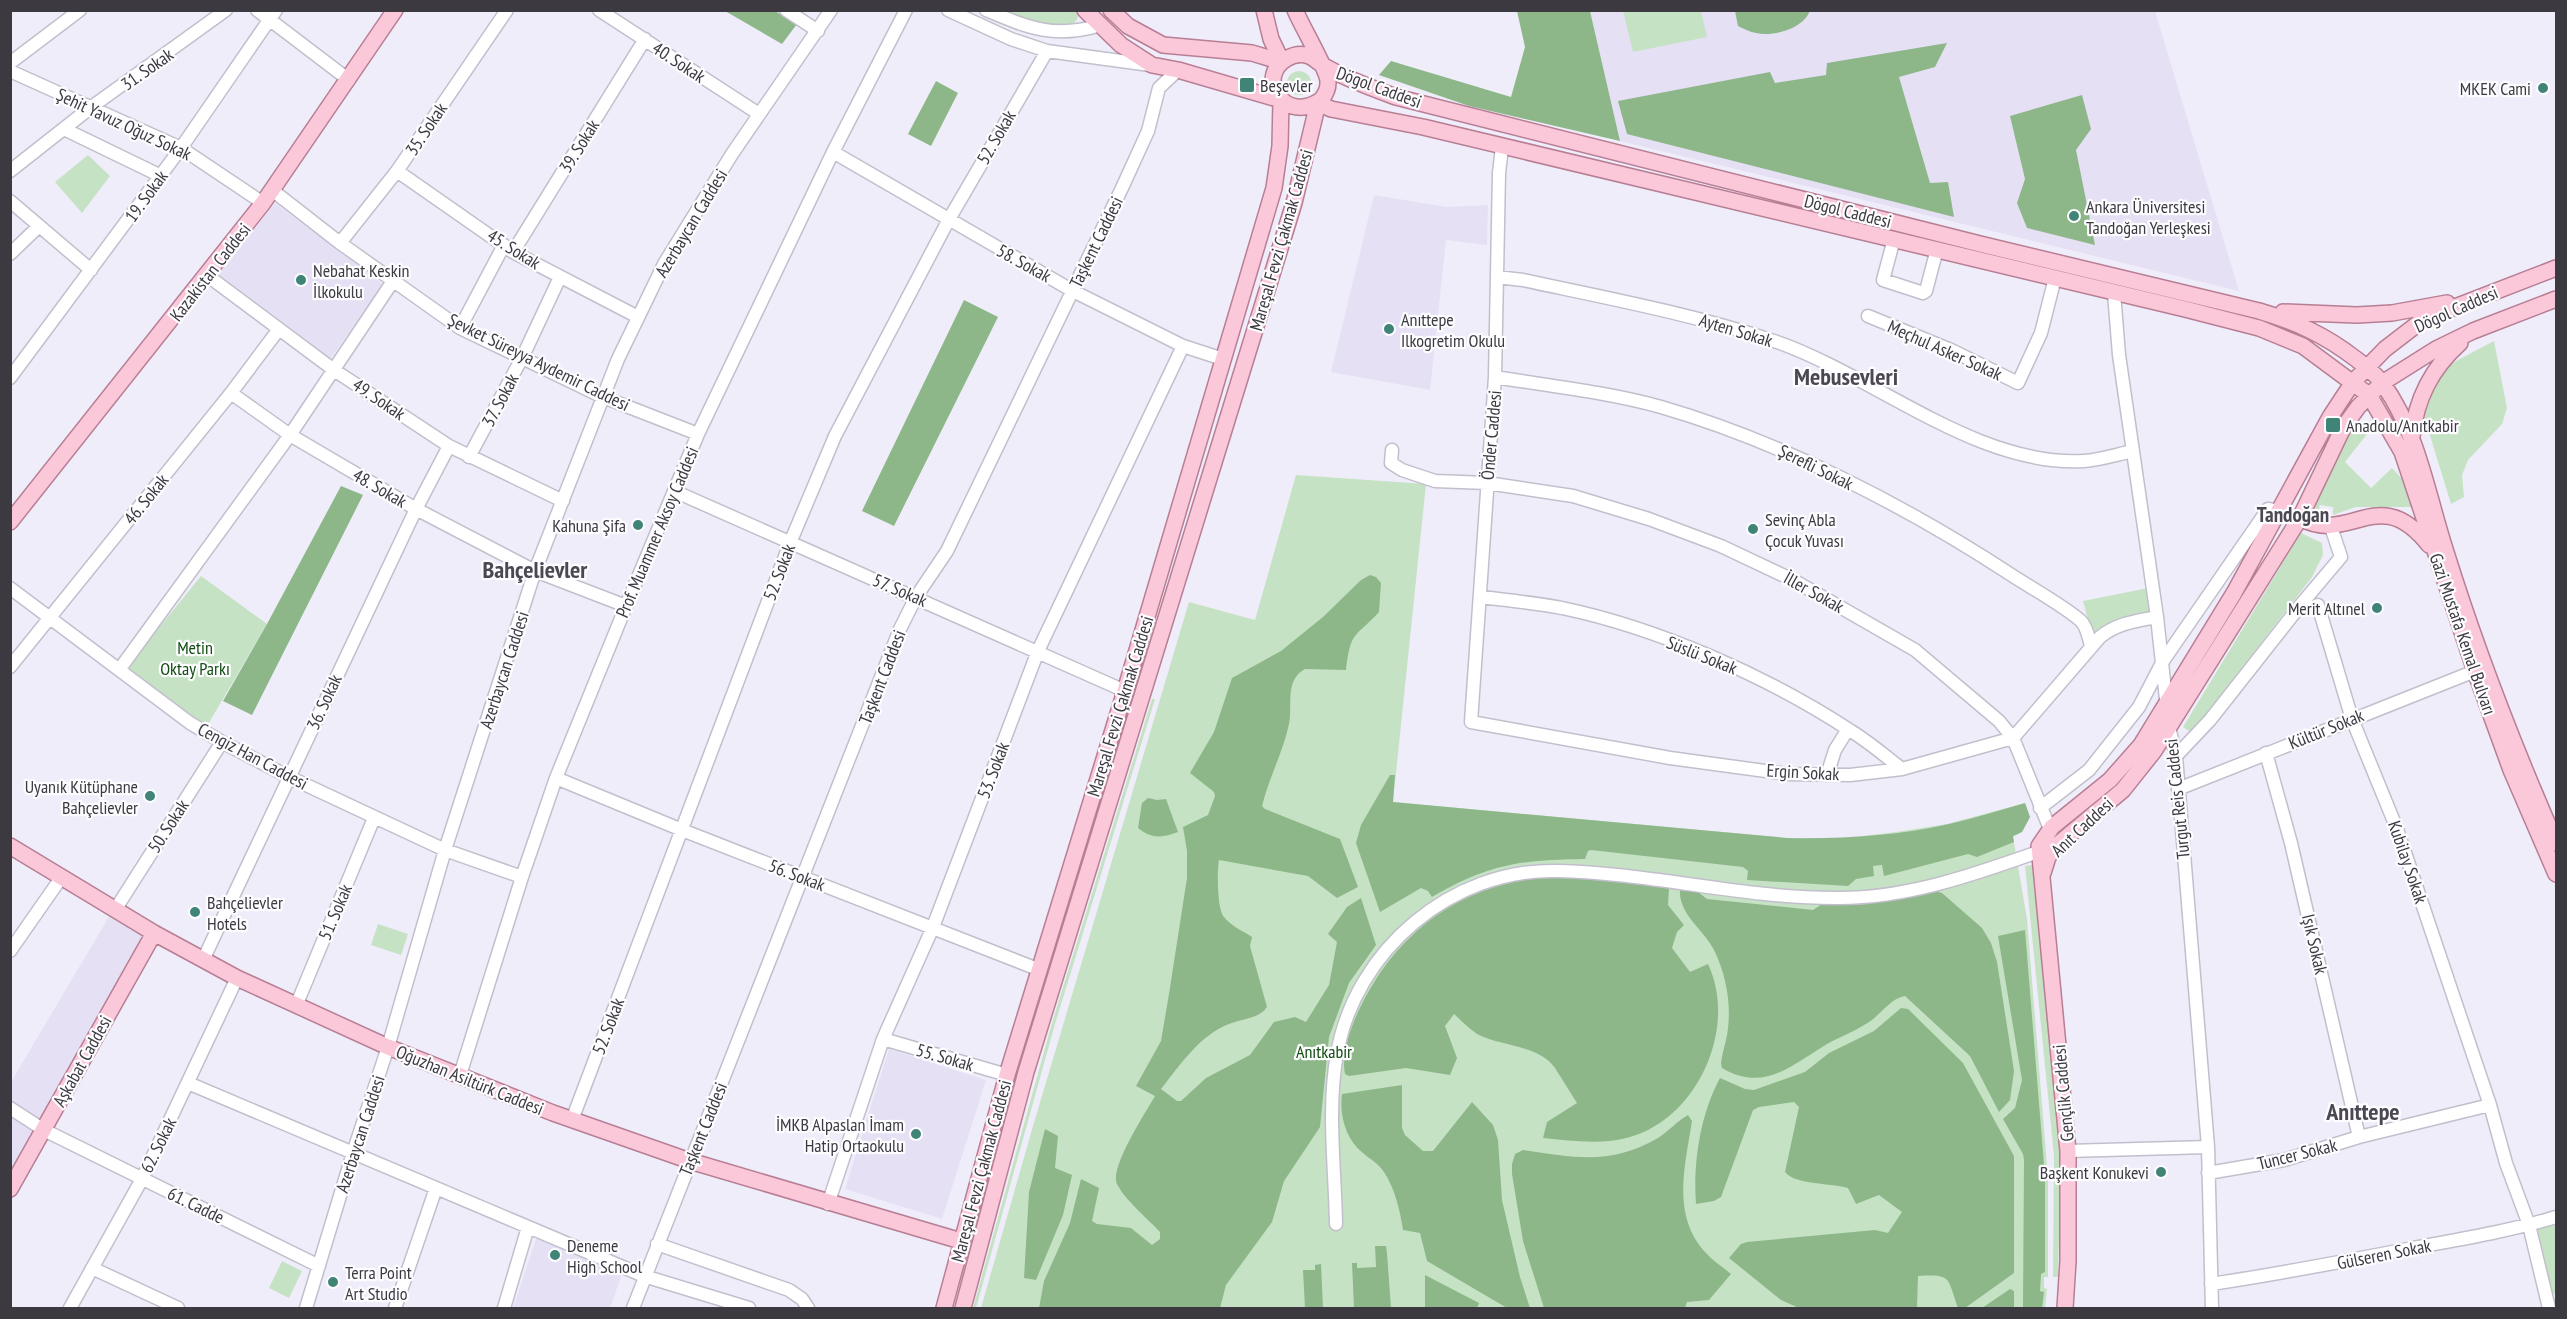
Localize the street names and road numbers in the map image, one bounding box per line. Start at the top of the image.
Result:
street label: 40. Sokak [648,36,710,88]
street label: 31. Sokak [116,43,178,95]
street label: Dögol Caddesi [1333,61,1425,113]
street label: Şehit Yavuz Oğuz Sokak [53,83,195,165]
street label: 35. Sokak [400,98,452,160]
street label: 52. Sokak [971,106,1021,168]
street label: 39. Sokak [554,115,604,177]
street label: Mareşal Fevzi Çakmak Caddesi [1244,147,1318,333]
street label: 19. Sokak [119,165,173,226]
street label: Azerbaycan Caddesi [650,165,732,281]
street label: Dögol Caddesi [1802,189,1894,233]
street label: Taşkent Caddesi [1064,192,1128,292]
street label: Kazakistan Caddesi [164,218,256,326]
street label: 45. Sokak [483,224,545,274]
street label: 58. Sokak [993,239,1055,287]
street label: Dögol Caddesi [2411,280,2501,338]
street label: Şevket Süreyya Aydemir Caddesi [444,308,634,416]
street label: Ayten Sokak [1697,308,1775,352]
street label: Meçhul Asker Sokak [1884,315,2006,385]
street label: 37. Sokak [476,369,524,431]
street label: 49. Sokak [348,373,410,425]
street label: Önder Caddesi [1476,389,1506,481]
street label: Şerefli Sokak [1775,439,1857,495]
street label: Prof. Muammer Aksoy Caddesi [611,443,703,621]
street label: 48. Sokak [349,463,411,513]
street label: 46. Sokak [119,469,173,529]
street label: 52. Sokak [758,540,800,604]
street label: Gazi Mustafa Kemal Bulvarı [2425,550,2501,718]
street label: İller Sokak [1780,566,1848,618]
street label: 57. Sokak [869,568,931,612]
street label: Azerbaycan Caddesi [474,608,534,732]
street label: Mareşal Fevzi Çakmak Caddesi [1082,613,1158,799]
street label: Taşkent Caddesi [854,627,910,727]
street label: Süslü Sokak [1663,630,1741,680]
street label: 36. Sokak [301,671,347,733]
street label: Kültür Sokak [2285,704,2367,754]
street label: Cengiz Han Caddesi [194,717,312,795]
street label: 53. Sokak [972,738,1014,802]
street label: Turgut Reis Caddesi [2159,738,2195,860]
street label: Ergin Sokak [1766,759,1840,785]
street label: Anıt Caddesi [2046,792,2118,862]
street label: 50. Sokak [142,795,194,857]
street label: Kubilay Sokak [2383,818,2433,906]
street label: 56. Sokak [765,854,829,896]
street label: 51. Sokak [313,880,357,944]
street label: Işık Sokak [2297,912,2333,976]
street label: 52. Sokak [587,994,629,1058]
street label: Aşkabat Caddesi [48,1011,116,1111]
street label: 55. Sokak [914,1038,976,1076]
street label: Oğuzhan Asiltürk Caddesi [393,1040,547,1120]
street label: Gençlik Caddesi [2047,1044,2079,1142]
street label: Azerbaycan Caddesi [330,1072,390,1196]
street label: Mareşal Fevzi Çakmak Caddesi [946,1077,1016,1265]
street label: Taşkent Caddesi [674,1079,732,1179]
street label: 62. Sokak [135,1114,181,1176]
street label: Tuncer Sokak [2255,1133,2339,1175]
street label: 61. Cadde [164,1181,228,1229]
street label: Gülseren Sokak [2335,1234,2433,1274]

